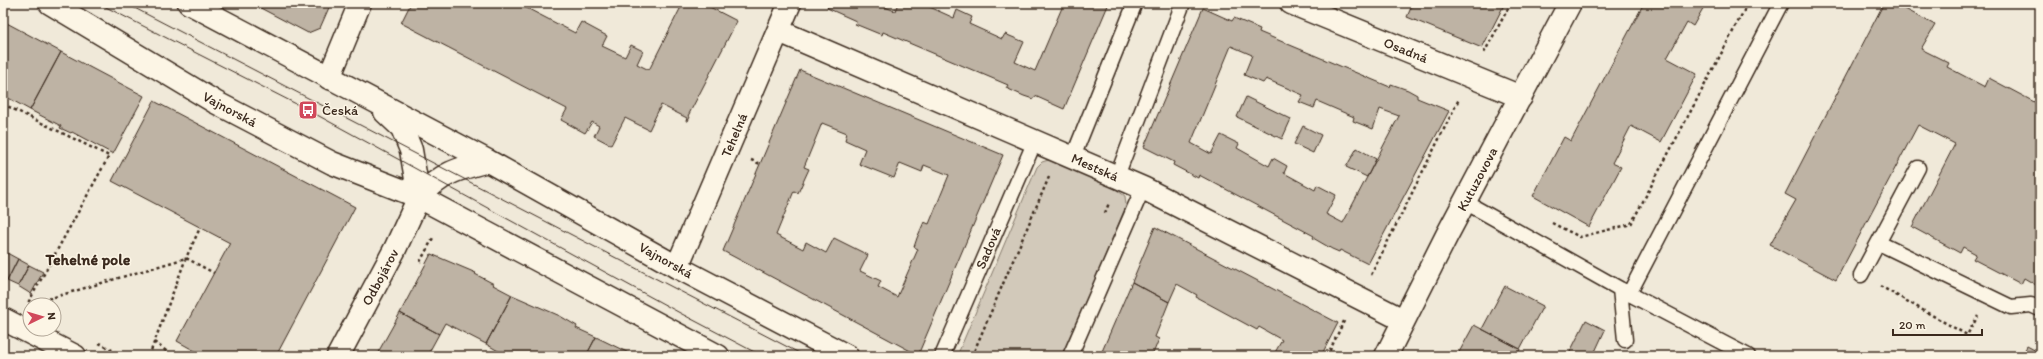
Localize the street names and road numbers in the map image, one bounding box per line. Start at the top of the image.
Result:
street label: Osadná [1381,34,1431,67]
street label: Vajnorská [200,88,261,131]
street label: Tehelná [718,110,752,160]
street label: Kutuzovova [1454,144,1501,214]
street label: Mestská [1069,150,1122,186]
street label: Sadová [972,224,1005,272]
street label: Vajnorská [636,239,696,283]
street label: Odbojárov [358,245,403,309]

